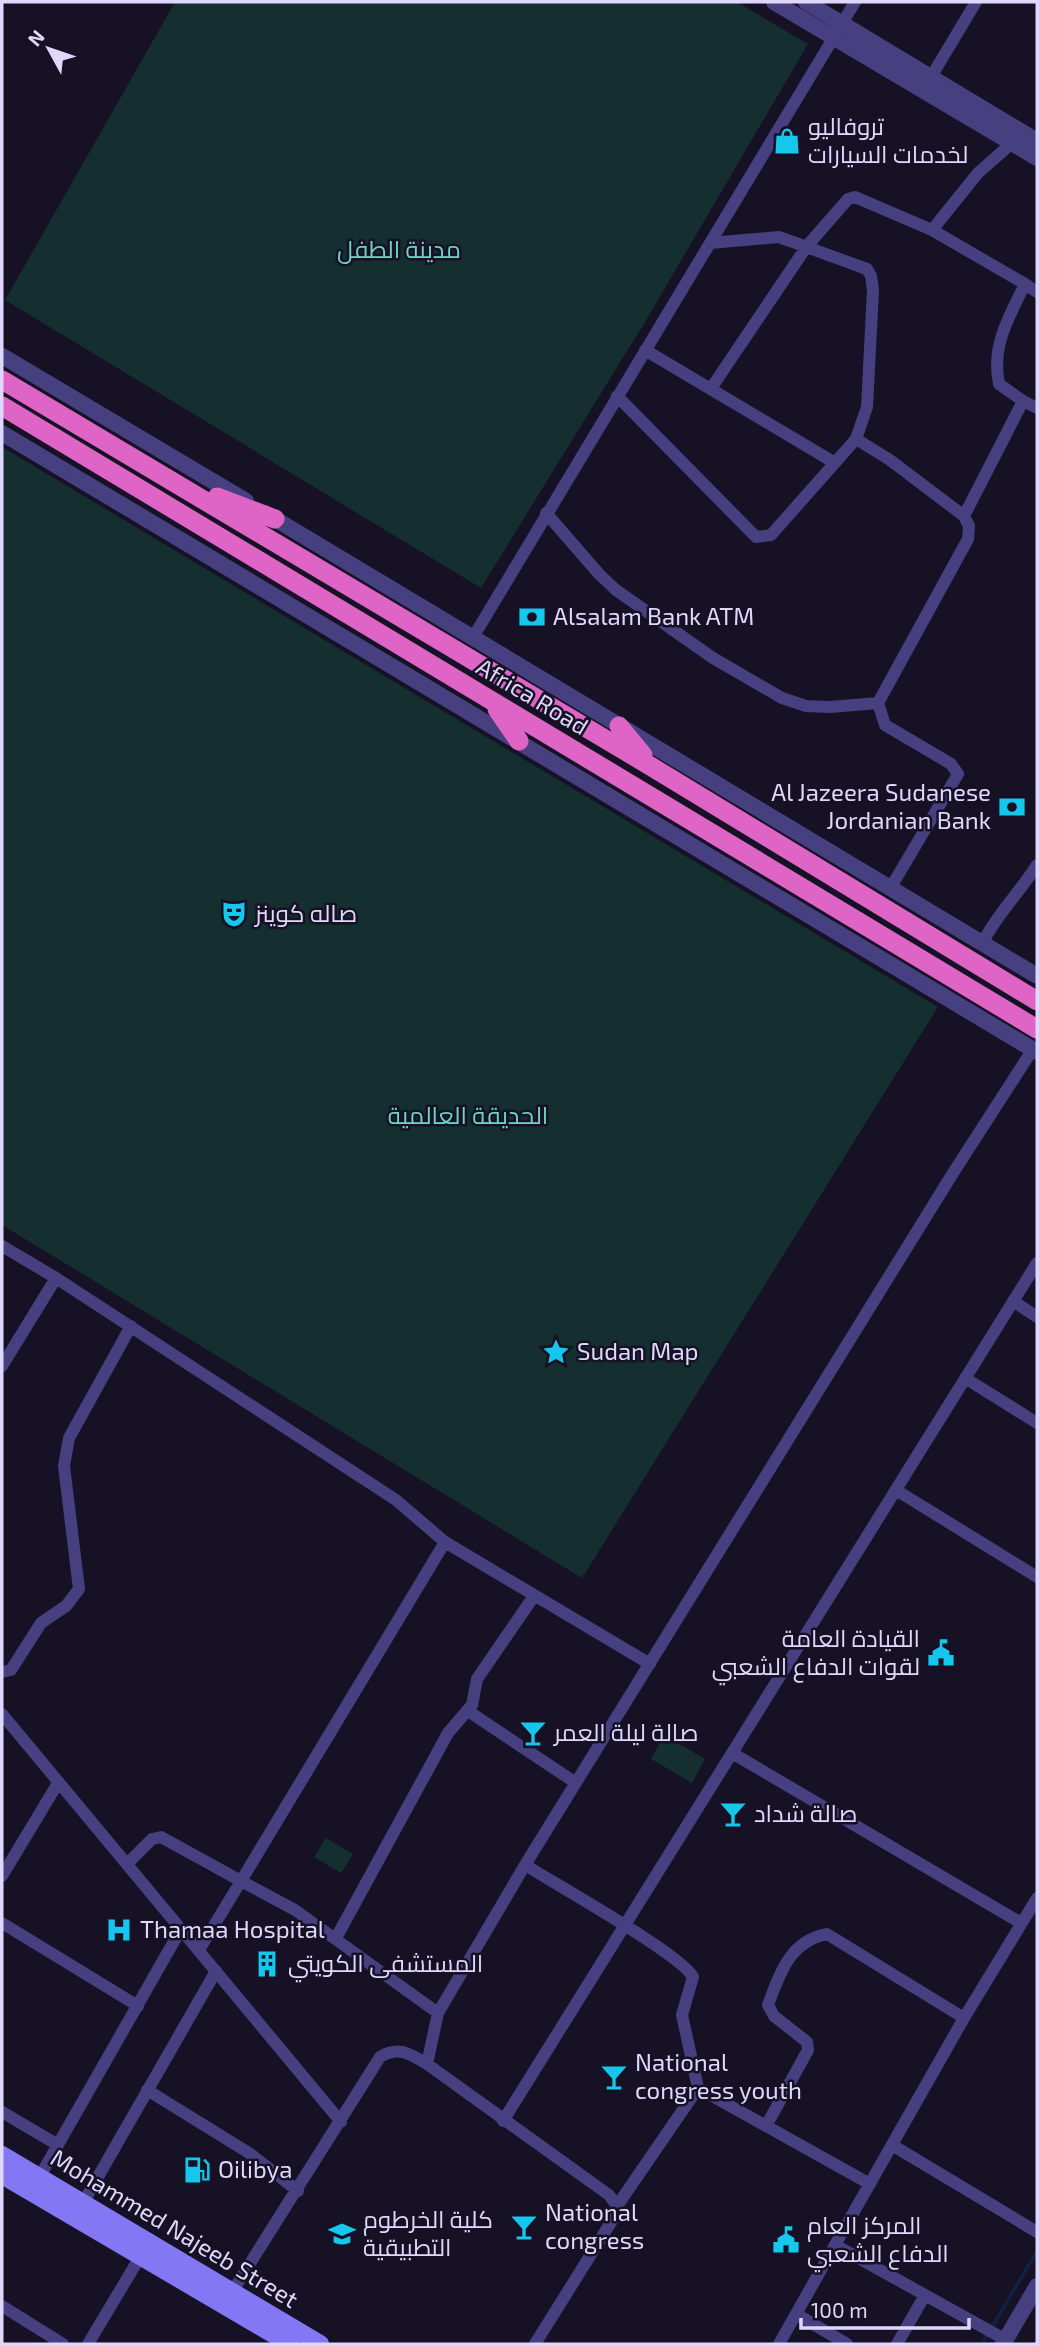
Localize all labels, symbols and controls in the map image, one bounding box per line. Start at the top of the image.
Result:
north arrow [14,14,84,84]
text: N [22,25,49,50]
place label: تروفاليو لخدمات السيارات [808,111,968,168]
shop icon: تروفاليو لخدمات السيارات [772,126,802,156]
park label: مدينة الطفل [337,234,461,264]
place label: Alsalam Bank ATM [553,601,754,630]
bank icon: Alsalam Bank ATM [517,602,547,632]
street label: Africa Road [472,651,594,740]
place label: Al Jazeera Sudanese Jordanian Bank [771,777,991,834]
bank icon: Al Jazeera Sudanese Jordanian Bank [997,792,1027,822]
place label: صاله كوينز [253,898,357,927]
theatre icon: صاله كوينز [219,899,249,929]
park label: الحديقة العالمية [388,1100,548,1129]
place label: Sudan Map [577,1336,699,1365]
place icon: Sudan Map [541,1337,571,1367]
place label: القيادة العامة لقوات الدفاع الشعبي [712,1623,920,1686]
public building icon: القيادة العامة لقوات الدفاع الشعبي [926,1638,956,1668]
place label: صالة ليلة العمر [552,1717,699,1746]
bar icon: صالة ليلة العمر [518,1718,548,1748]
place label: صالة شداد [754,1798,857,1827]
bar icon: صالة شداد [718,1799,748,1829]
place label: Thamaa Hospital [140,1914,325,1943]
hospital icon: Thamaa Hospital [104,1915,134,1945]
place label: المستشفى الكويتي [288,1948,483,1983]
building icon: المستشفى الكويتي [252,1949,282,1979]
place label: National congress youth [635,2047,802,2104]
bar icon: National congress youth [599,2062,629,2092]
street label: Mohammed Najeeb Street [46,2142,304,2313]
place label: Oilibya [218,2154,292,2183]
fuel station icon: Oilibya [182,2155,212,2185]
place label: National congress [545,2197,644,2254]
place label: كلية الخرطوم التطبيقية [363,2204,493,2261]
place label: المركز العام الدفاع الشعبي [807,2210,949,2273]
bar icon: National congress [509,2212,539,2242]
school or university icon: كلية الخرطوم التطبيقية [327,2219,357,2249]
public building icon: المركز العام الدفاع الشعبي [771,2225,801,2255]
scale bar [801,2286,969,2330]
text: 100 m [811,2297,868,2322]

